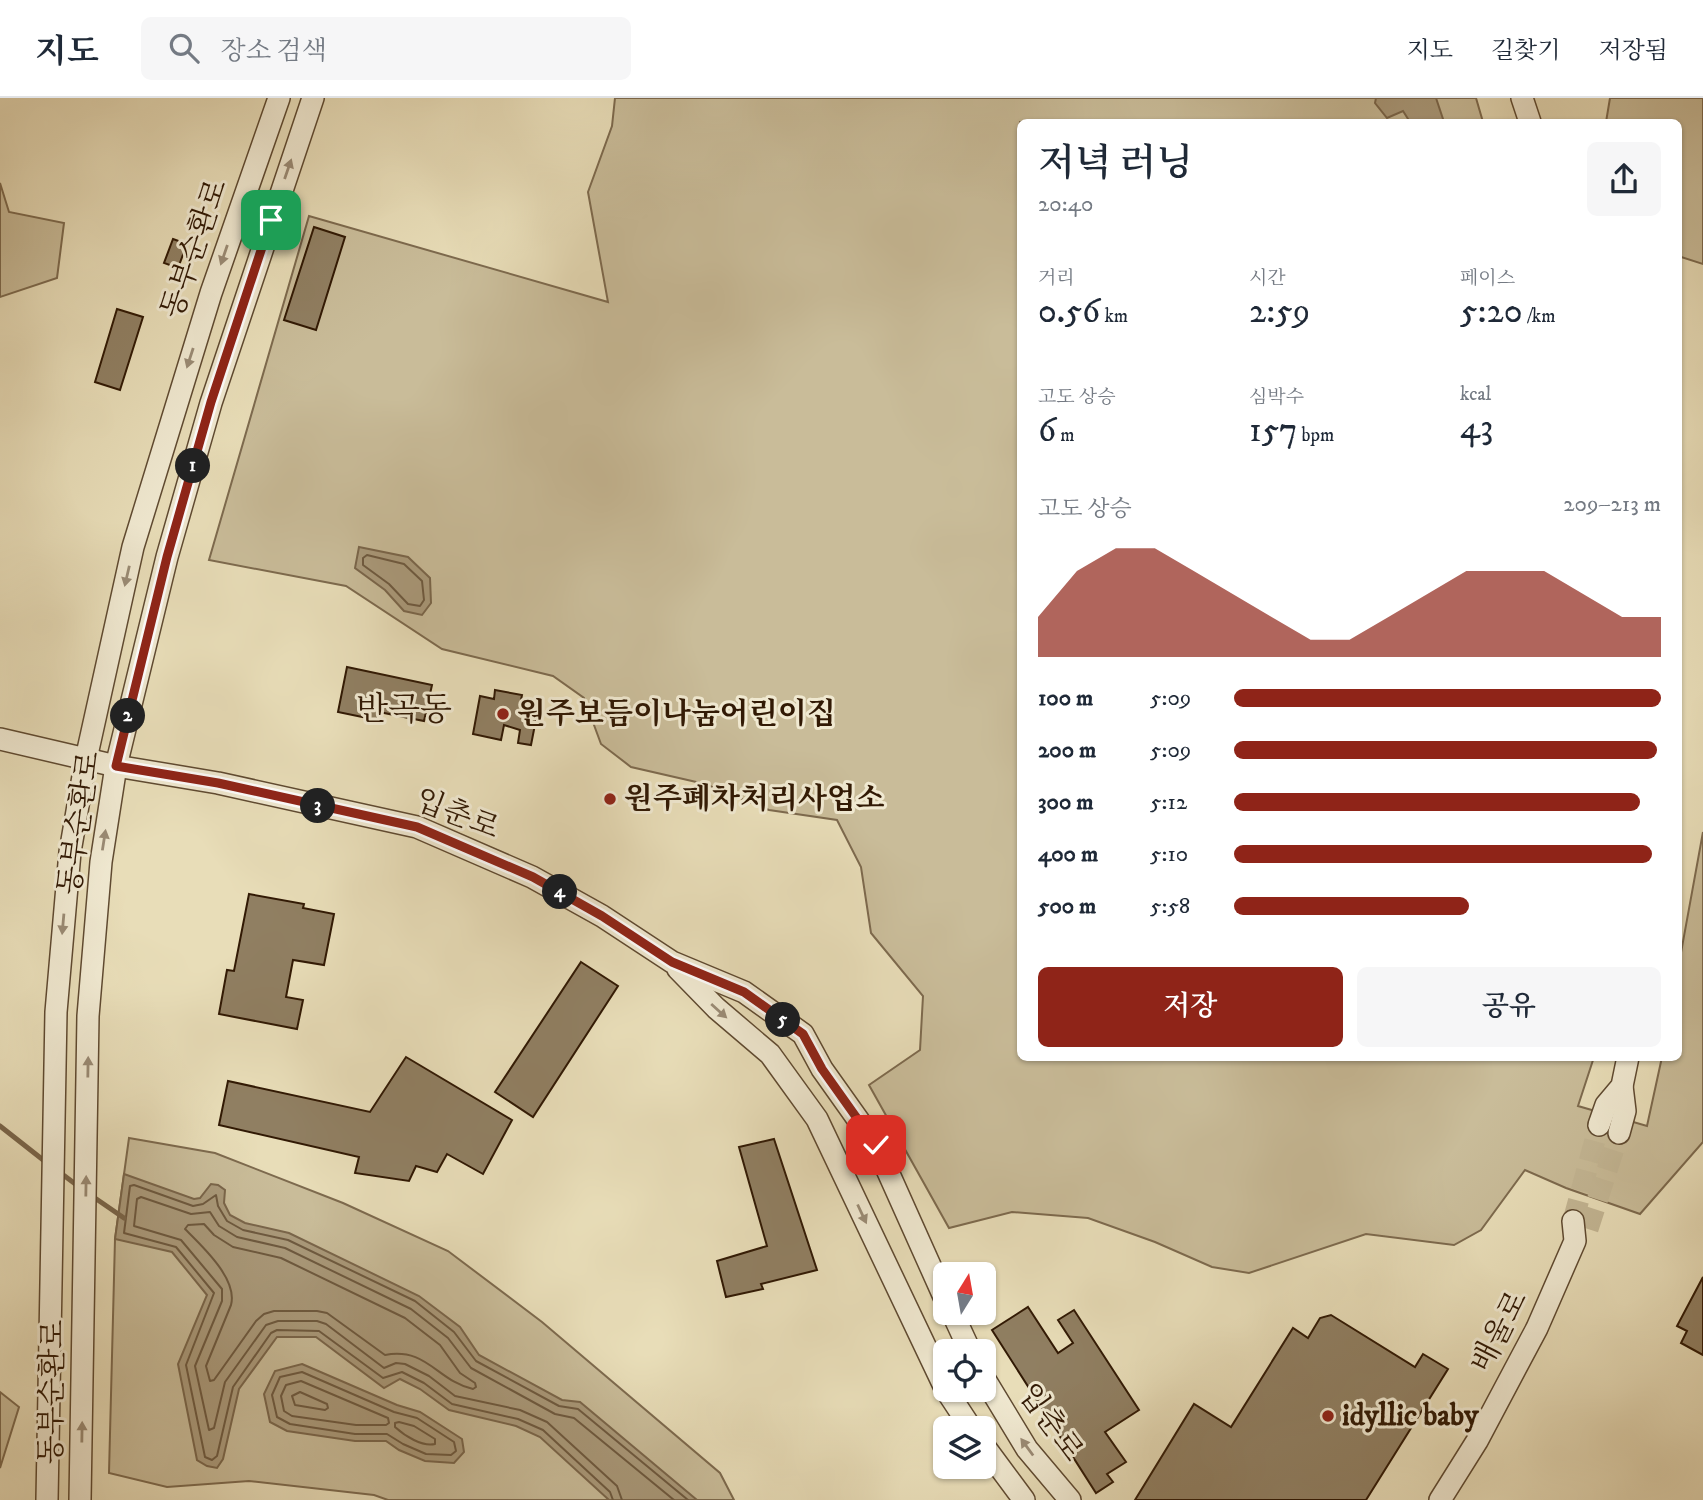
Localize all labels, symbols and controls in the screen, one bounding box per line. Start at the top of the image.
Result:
search box [141,17,631,80]
icon: search [165,29,203,67]
text: 지도 [35,32,99,73]
text: 장소 검색 [221,35,327,68]
text: 지도 [1407,36,1453,66]
text: 길찾기 [1491,36,1560,66]
text: 저장됨 [1598,36,1668,66]
text: 저녁 러닝 [1038,140,1193,188]
button: share [1587,142,1661,216]
one-way arrow [283,158,294,179]
street label: 동부순환로 [154,174,236,324]
pin [241,190,301,250]
text: 20:40 [1038,190,1093,219]
icon: arrive [252,201,290,239]
one-way arrow [218,245,229,266]
text: 거리 [1038,267,1075,290]
text: 시간 [1249,267,1286,290]
text: 페이스 [1460,267,1515,290]
text: 0.56 [1038,290,1100,334]
text: 2:59 [1249,290,1310,334]
text: 5:20 [1460,290,1523,334]
text: km [1100,305,1128,328]
text: /km [1523,305,1556,328]
one-way arrow [184,347,195,368]
text: kcal [1460,383,1491,406]
text: 고도 상승 [1038,386,1116,409]
text: 심박수 [1249,386,1304,409]
text: 43 [1460,406,1493,450]
text: 6 [1038,409,1056,453]
text: 157 [1249,409,1297,453]
text: m [1056,424,1075,447]
text: bpm [1297,424,1334,447]
pin: 1 [176,448,210,484]
text: 1 [189,454,196,477]
text: 209–213 m [1563,490,1661,519]
text: 고도 상승 [1038,495,1132,524]
one-way arrow [121,565,132,587]
text: 100 m [1038,684,1093,713]
text: 5:09 [1150,684,1191,713]
district label: 반곡동 [356,690,452,731]
place label: 원주보듬이나눔어린이집 [517,696,836,733]
pin: 2 [110,698,146,734]
text: 2 [123,704,132,727]
marker: 원주보듬이나눔어린이집 [495,706,511,722]
text: 200 m [1038,736,1096,765]
text: 5:09 [1150,736,1191,765]
street label: 동부순환로 [52,749,108,897]
place label: 원주폐차처리사업소 [624,781,885,818]
street label: 입춘로 [410,782,504,848]
pin: 3 [300,788,336,824]
text: 300 m [1038,788,1094,817]
text: 5:12 [1150,788,1187,817]
marker: 원주폐차처리사업소 [602,791,618,807]
text: 3 [314,794,321,817]
one-way arrow [99,829,110,851]
text: 400 m [1038,840,1098,869]
text: 5:10 [1150,840,1188,869]
pin: 4 [542,874,578,910]
text: 4 [554,880,565,903]
text: 500 m [1038,892,1096,921]
text: 5:58 [1150,892,1190,921]
one-way arrow [57,913,68,935]
button: 저장 [1038,967,1343,1047]
button: 공유 [1357,967,1661,1047]
pin: 5 [766,1002,800,1038]
one-way arrow [710,1003,728,1019]
text: 5 [778,1008,787,1031]
one-way arrow [82,1056,94,1078]
pin [846,1115,906,1175]
icon: check [857,1126,895,1164]
one-way arrow [80,1175,92,1197]
one-way arrow [856,1204,868,1224]
north arrow [933,1262,996,1325]
map controls [933,1262,996,1479]
street label: 배울로 [1464,1285,1536,1379]
street label: 동부순환로 [33,1319,73,1465]
button: locate [933,1339,996,1402]
street label: 입춘로 [1009,1377,1091,1469]
place label: idyllic baby [1342,1398,1479,1435]
marker: idyllic baby [1320,1408,1336,1424]
button: layers [933,1416,996,1479]
one-way arrow [76,1421,87,1443]
one-way arrow [1020,1438,1034,1456]

